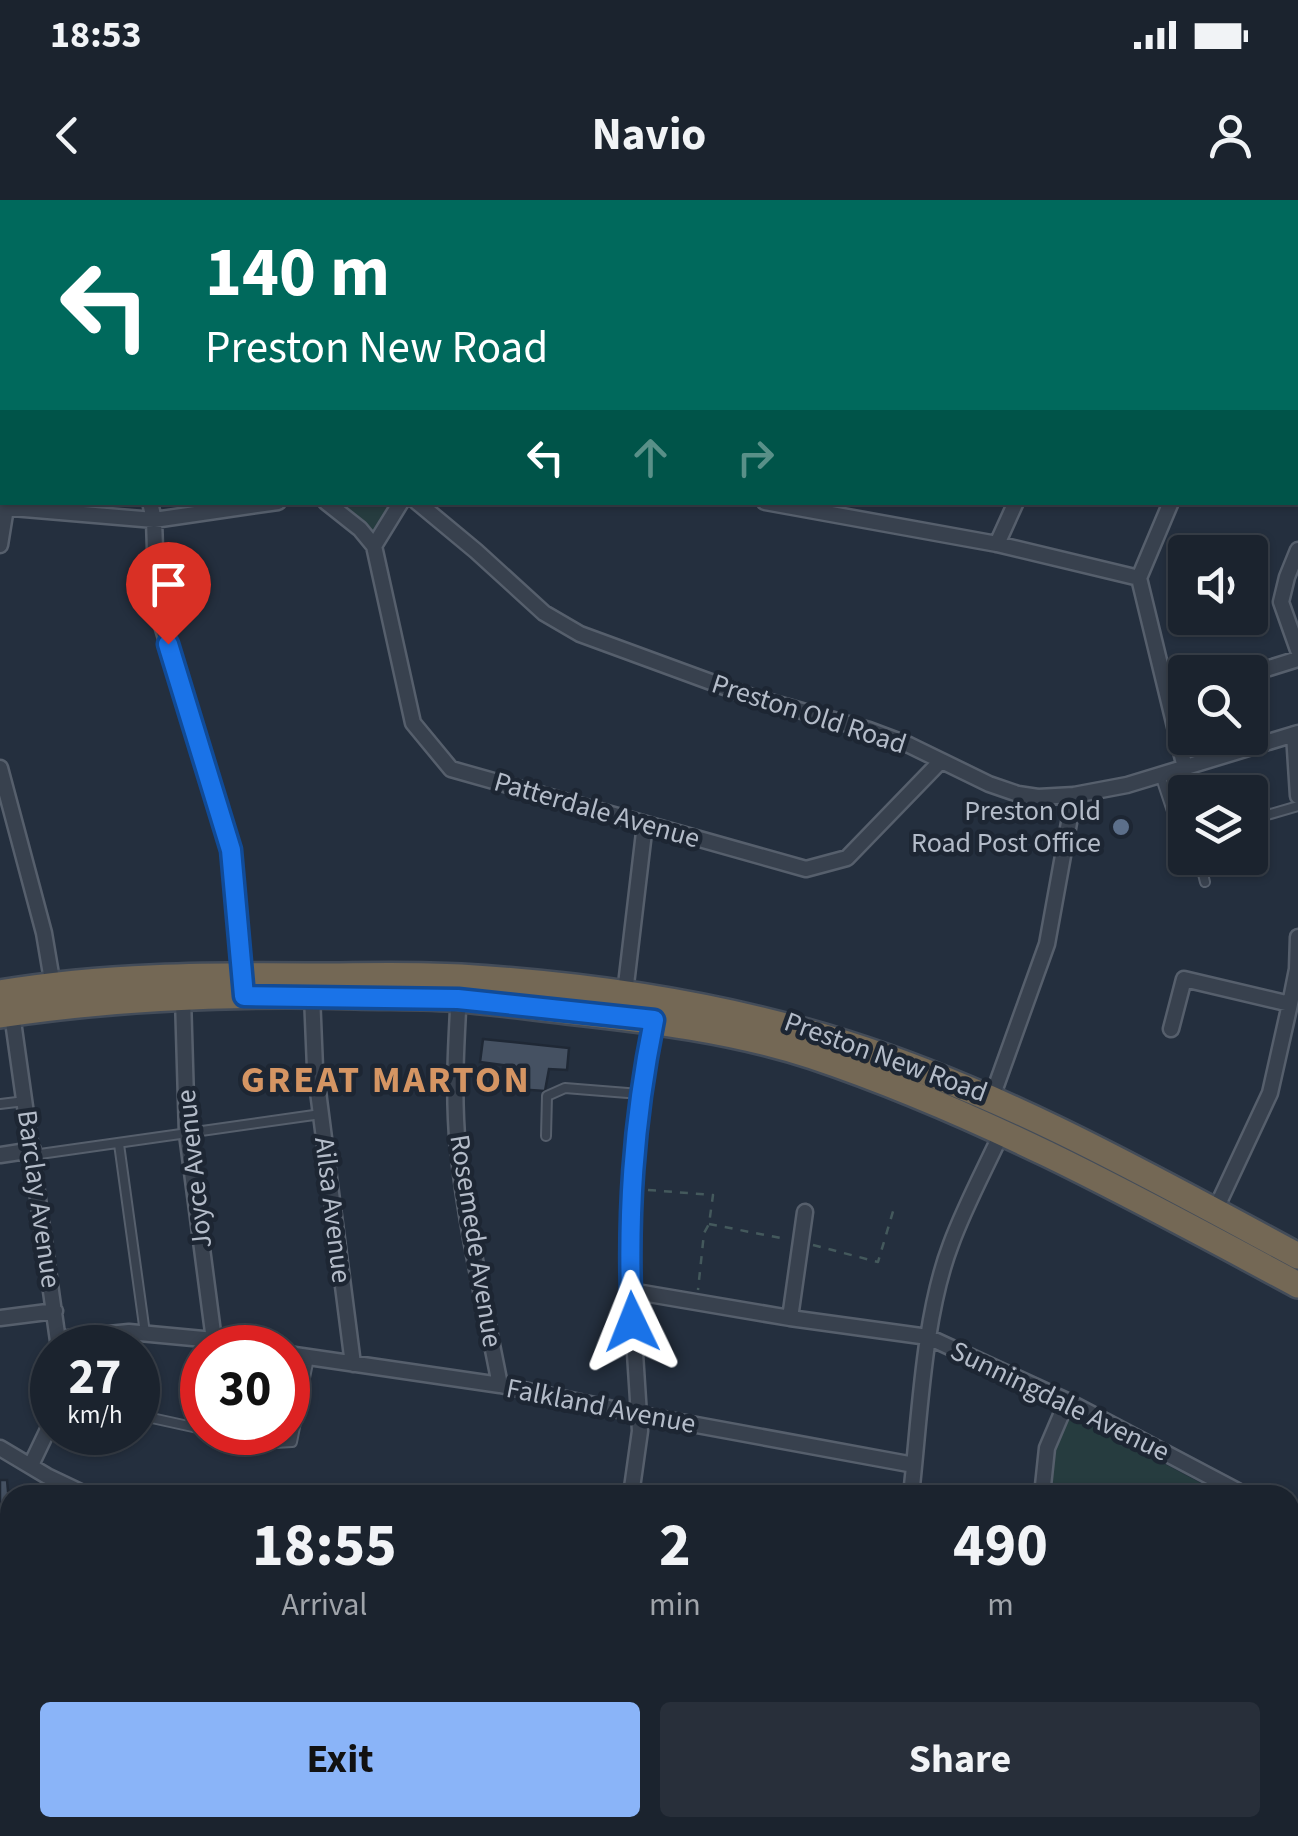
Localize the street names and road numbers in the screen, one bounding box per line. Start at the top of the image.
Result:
street label: Preston Old Road [707,664,911,764]
street label: Patterdale Avenue [489,762,705,858]
street label: Preston New Road [779,1002,993,1112]
street label: Joyce Avenue [166,1088,222,1250]
street label: Barclay Avenue [7,1108,71,1290]
street label: Rosemede Avenue [439,1132,513,1350]
street label: Ailsa Avenue [304,1135,362,1285]
street label: Sunningdale Avenue [944,1331,1176,1471]
street label: Falkland Avenue [503,1368,699,1444]

